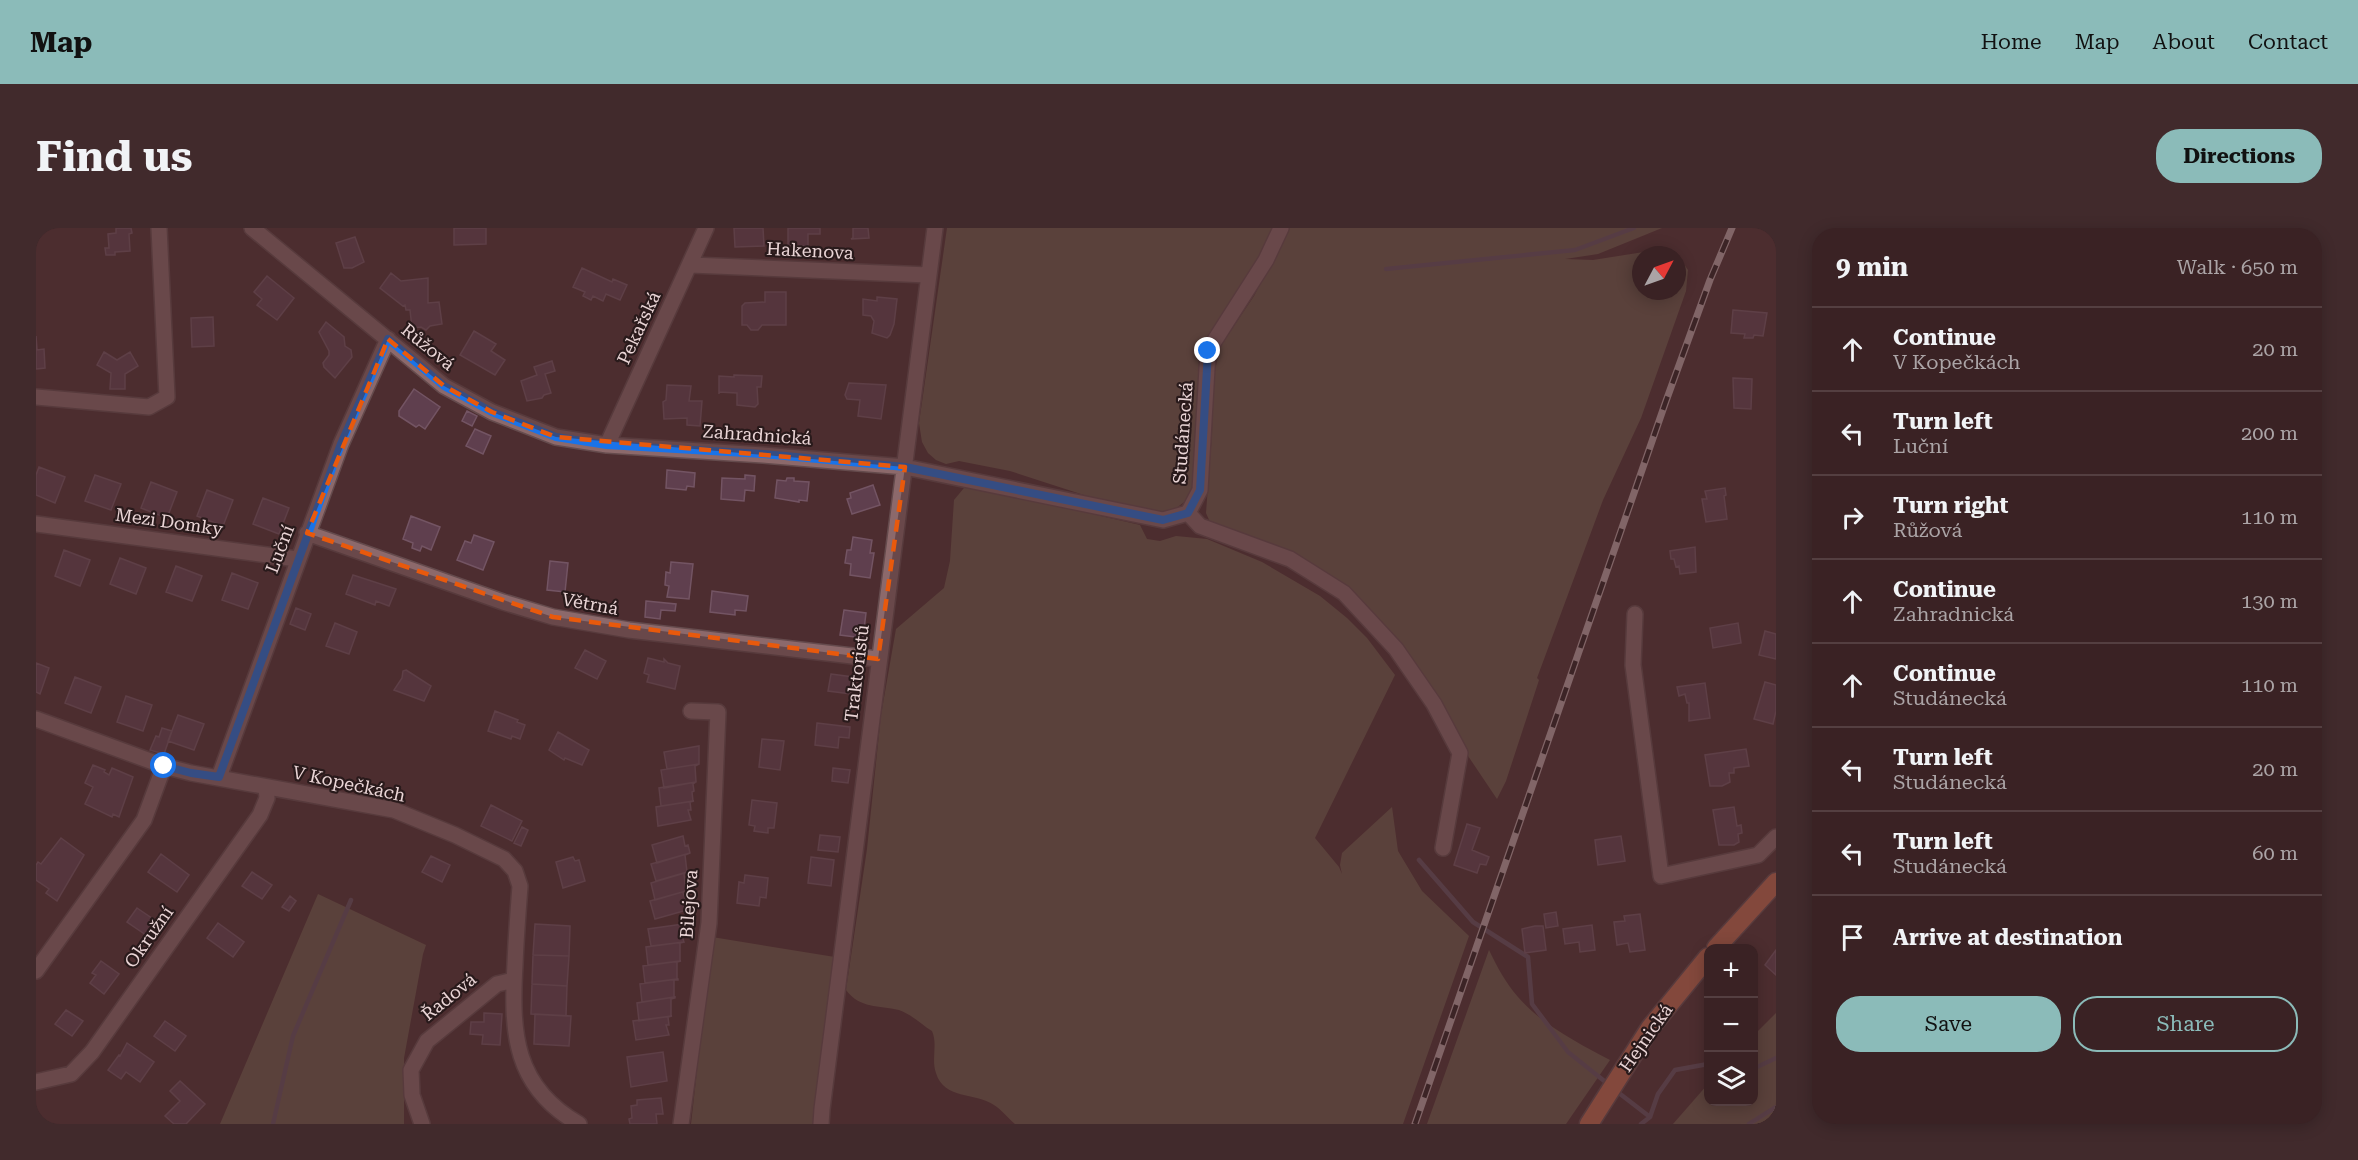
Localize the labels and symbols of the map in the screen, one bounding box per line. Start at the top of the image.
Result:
street label: Hakenova [766,238,854,263]
north arrow [1632,246,1686,300]
street label: Pekařská [613,288,665,368]
street label: Růžová [397,319,459,375]
route end [1194,337,1220,363]
street label: Studánecká [1168,381,1197,485]
street label: Zahradnická [702,420,812,449]
street label: Mezi Domky [114,504,225,540]
street label: Luční [261,522,298,576]
street label: Větrná [560,588,620,619]
street label: Traktoristů [840,623,873,723]
route start [150,752,176,778]
street label: V Kopečkách [291,761,408,806]
street label: Bilejova [676,869,701,939]
street label: Okružní [120,902,177,971]
street label: Řadová [417,968,480,1025]
street label: Hejnická [1615,1000,1677,1076]

